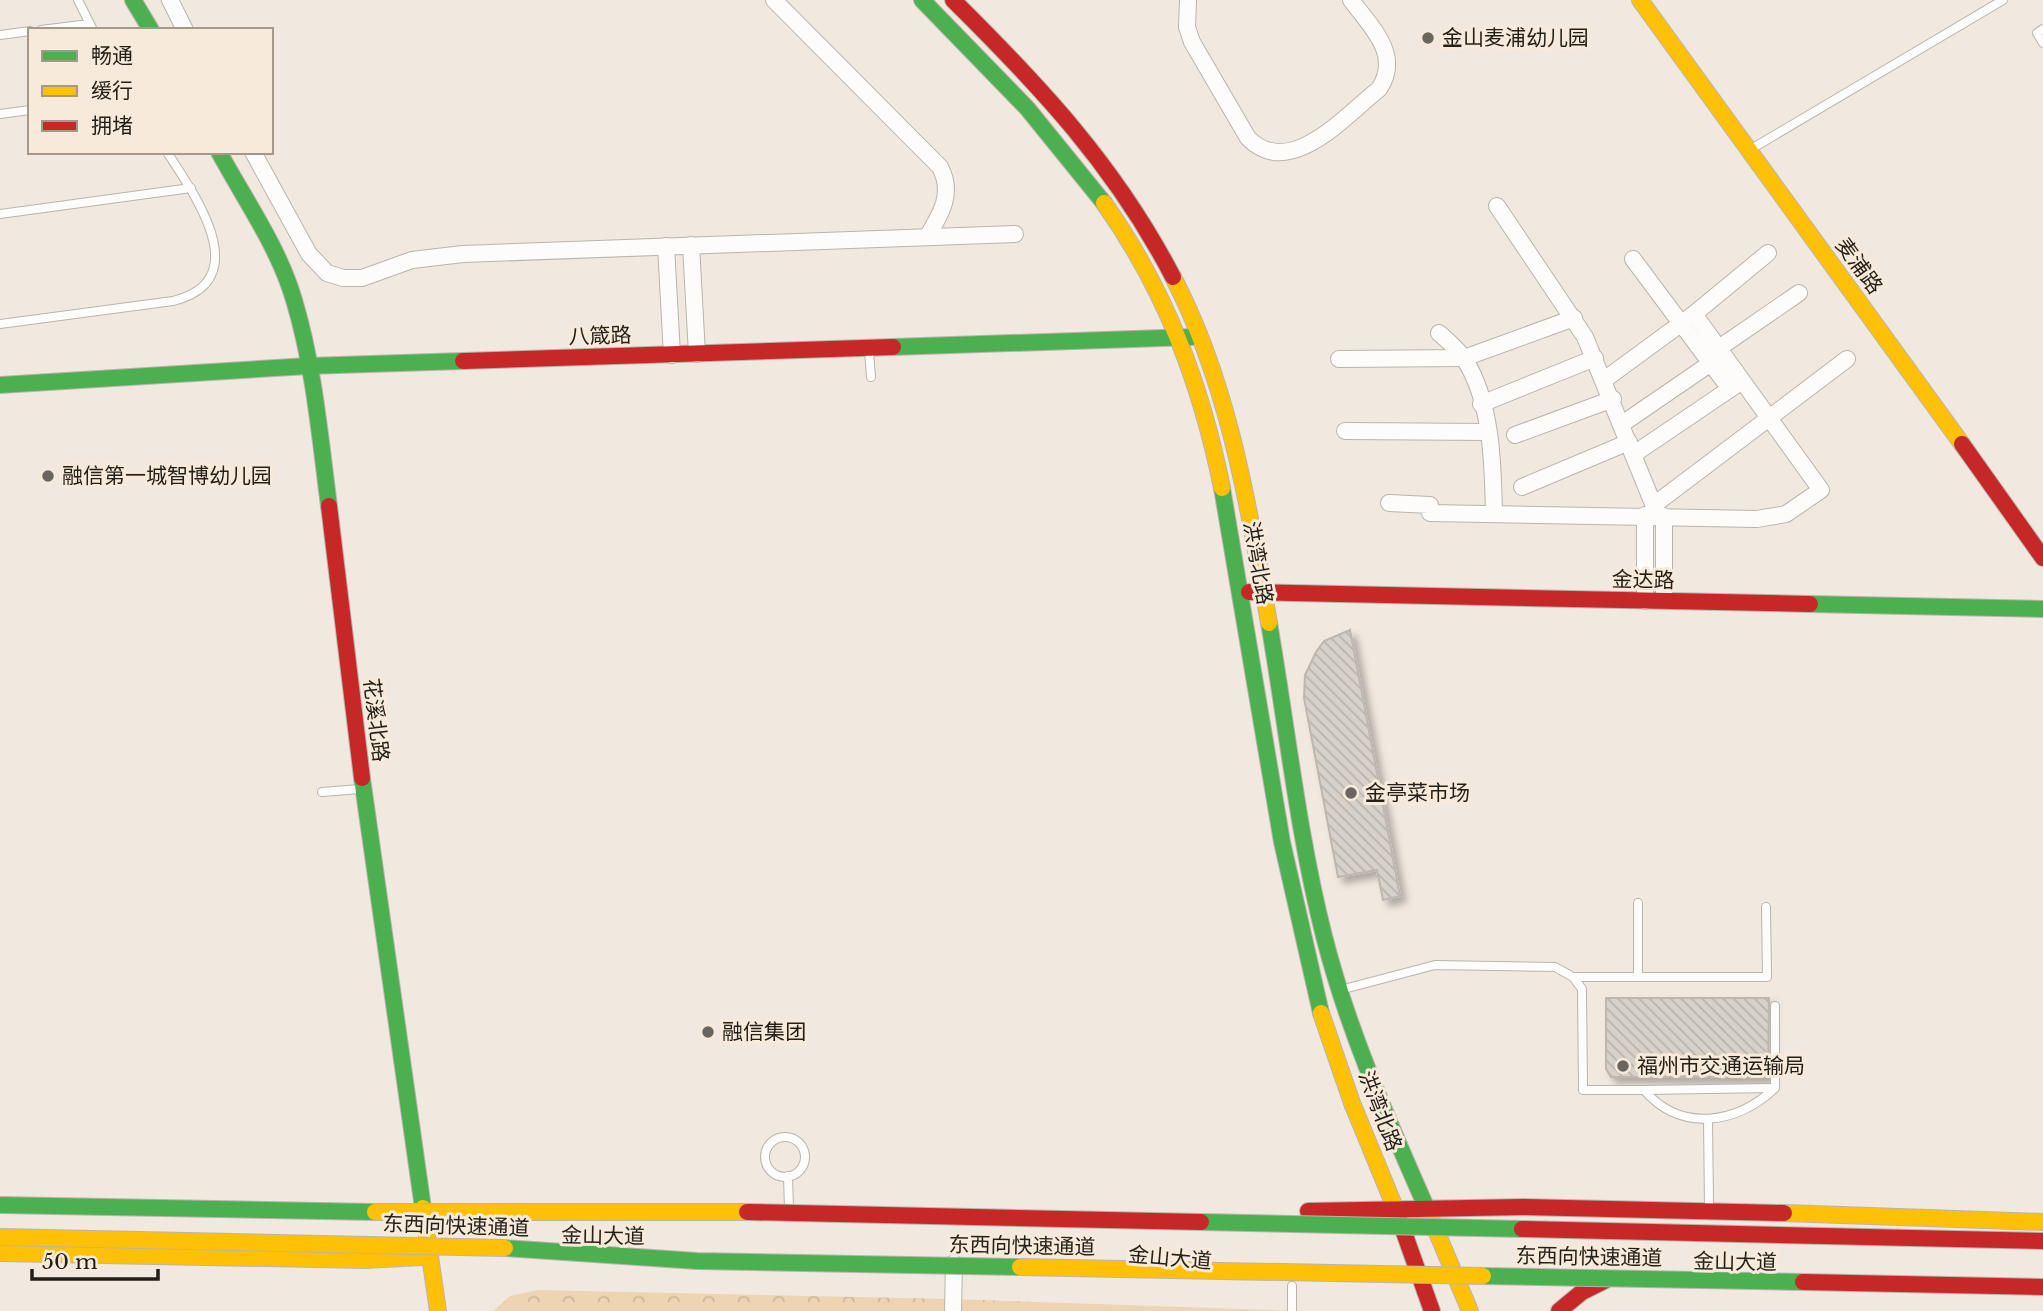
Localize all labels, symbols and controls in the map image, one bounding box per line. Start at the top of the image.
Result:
place label: 金山麦浦幼儿园 [1442,25,1589,51]
legend [28,28,273,154]
marker: 金山麦浦幼儿园 [1420,30,1436,46]
text: 畅通 [91,43,133,69]
text: 缓行 [91,78,133,104]
text: 拥堵 [91,113,133,139]
street label: 麦浦路 [1830,233,1888,299]
street label: 八箴路 [568,322,632,350]
place label: 融信第一城智博幼儿园 [62,463,272,489]
marker: 融信第一城智博幼儿园 [40,468,56,484]
street label: 洪湾北路 [1238,519,1278,607]
street label: 金达路 [1611,566,1675,594]
street label: 花溪北路 [358,677,394,763]
place label: 金亭菜市场 [1365,780,1470,806]
marker: 金亭菜市场 [1343,785,1359,801]
place label: 融信集团 [722,1019,806,1045]
marker: 融信集团 [700,1024,716,1040]
place label: 福州市交通运输局 [1637,1053,1805,1079]
marker: 福州市交通运输局 [1615,1058,1631,1074]
street label: 洪湾北路 [1353,1067,1407,1155]
street label: 东西向快速通道 [382,1210,530,1242]
street label: 金山大道 [561,1222,645,1250]
street label: 东西向快速通道 [948,1232,1096,1260]
scale bar [32,1238,158,1282]
street label: 金山大道 [1127,1241,1213,1275]
street label: 东西向快速通道 [1515,1243,1663,1271]
street label: 金山大道 [1693,1248,1777,1276]
text: 50 m [42,1249,98,1275]

